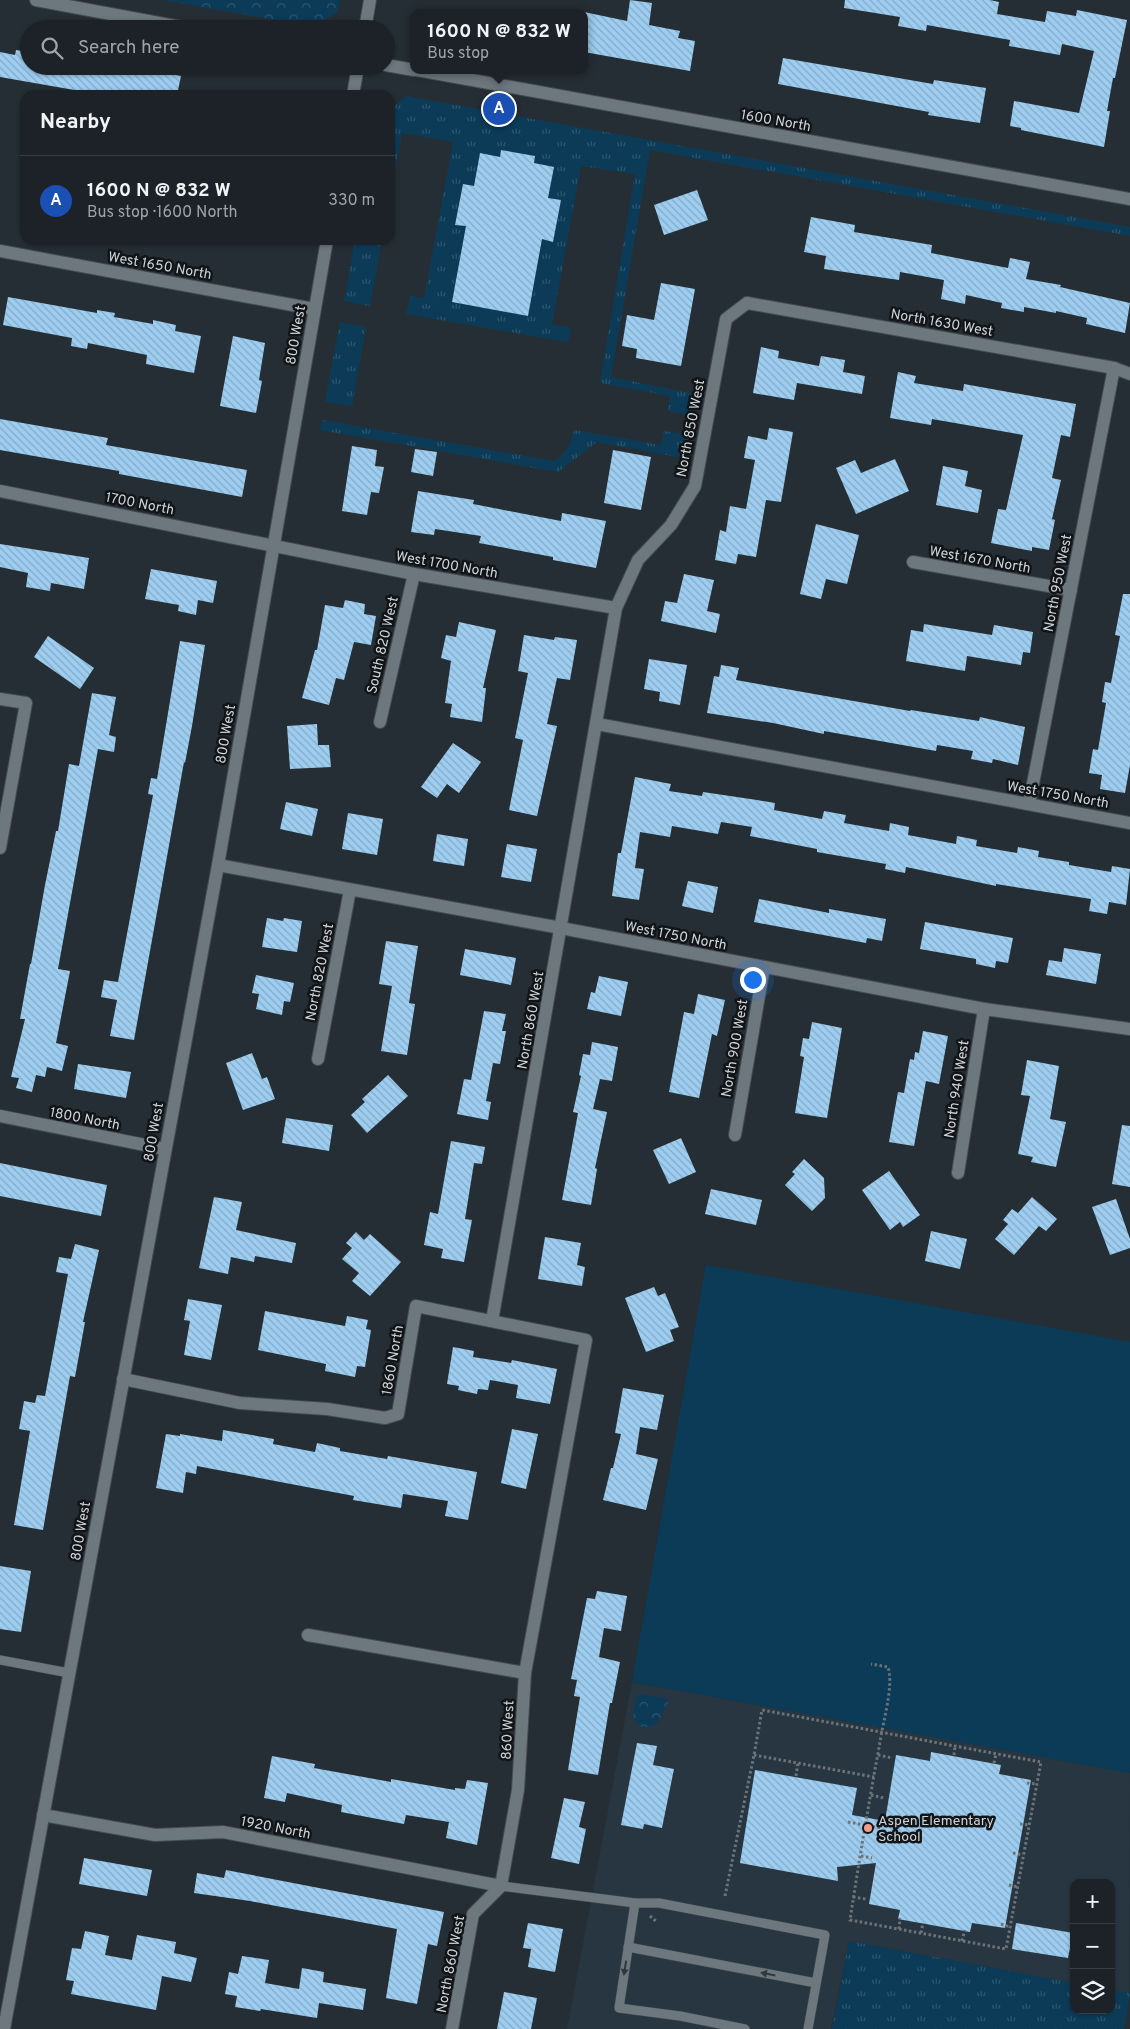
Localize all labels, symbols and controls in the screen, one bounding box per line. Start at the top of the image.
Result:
popup [410,9,588,74]
search box [20,20,395,75]
text: 1600 N @ 832 W [427,20,571,44]
icon: search [38,34,66,62]
text: Search here [78,36,180,60]
text: Bus stop [427,44,489,64]
pin: A [483,90,515,128]
street label: 1600 North [739,107,812,136]
text: Nearby [40,109,111,136]
text: 1600 N @ 832 W [87,179,231,203]
text: A [50,191,62,211]
text: 330 m [328,191,375,211]
text: Bus stop · 1600 North [87,203,238,223]
street label: West 1650 North [107,249,213,284]
street label: 800 West [283,304,310,366]
street label: North 1630 West [889,306,994,341]
street label: North 850 West [674,378,709,479]
street label: 1700 North [104,490,175,519]
street label: North 950 West [1041,533,1076,634]
street label: West 1670 North [928,543,1032,578]
street label: West 1700 North [394,548,499,583]
street label: South 820 West [364,595,403,696]
street label: 800 West [213,703,240,765]
street label: West 1750 North [1005,778,1110,813]
street label: West 1750 North [623,918,728,955]
street label: North 820 West [303,922,338,1022]
your location [740,967,766,993]
street label: North 860 West [515,970,548,1070]
street label: North 900 West [718,998,752,1099]
street label: North 940 West [941,1039,974,1140]
street label: 800 West [141,1101,168,1163]
street label: 1800 North [48,1104,121,1135]
street label: 1860 North [379,1324,408,1397]
street label: 800 West [68,1500,95,1562]
street label: 860 West [498,1700,519,1760]
street label: 1920 North [239,1813,312,1844]
place label: Aspen Elementary School [878,1813,994,1846]
marker: Aspen Elementary School [862,1822,874,1834]
map controls [1070,1879,1115,2014]
button: + [1070,1879,1115,1924]
street label: North 860 West [434,1914,469,2015]
button: − [1070,1924,1115,1969]
one-way arrow [620,1961,628,1977]
one-way arrow [760,1969,776,1977]
button: layers [1070,1969,1115,2014]

